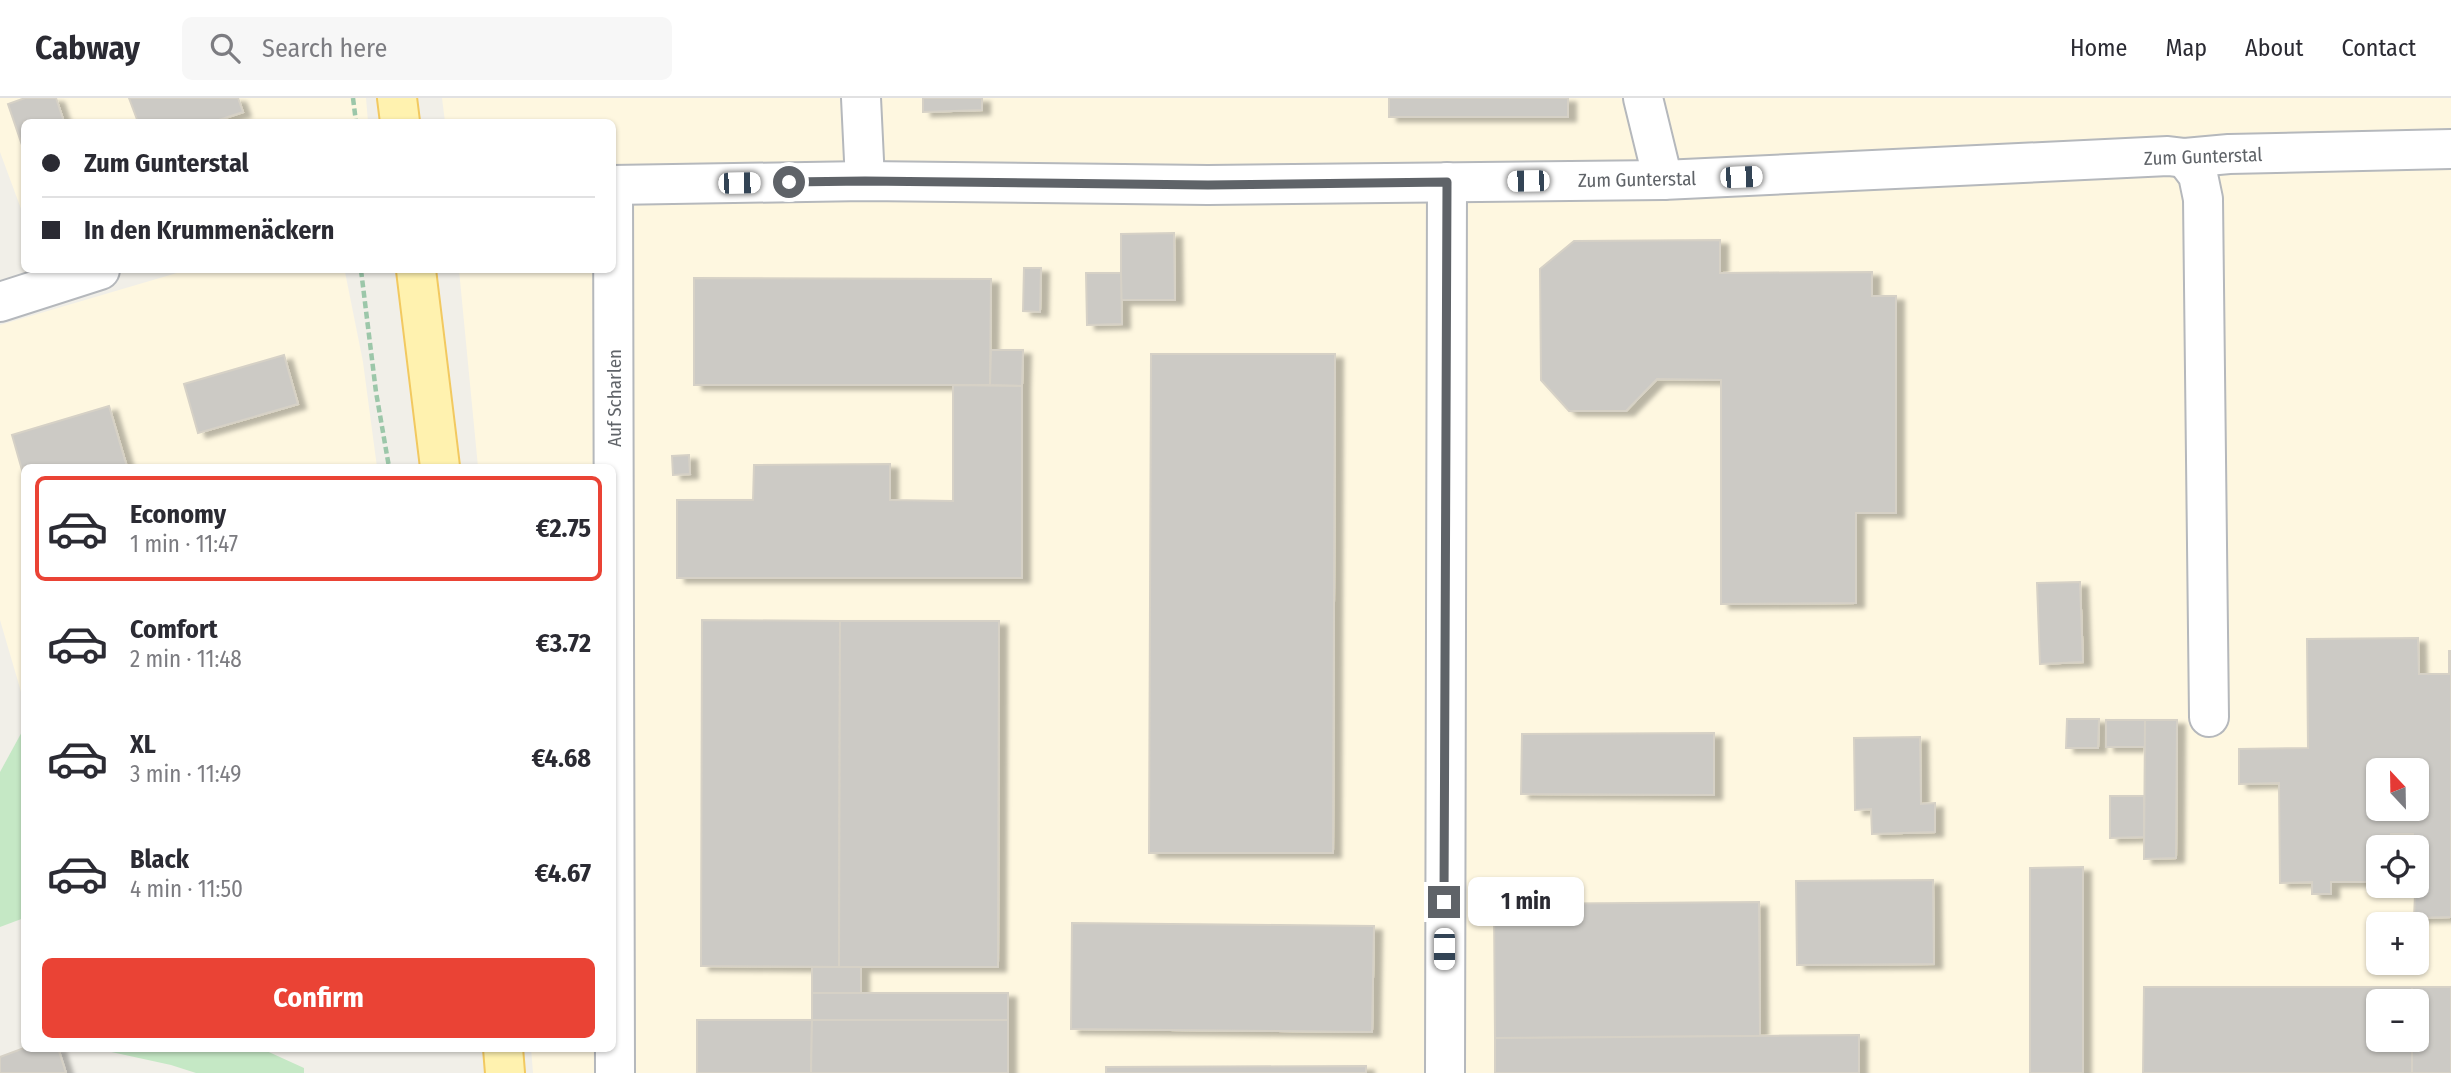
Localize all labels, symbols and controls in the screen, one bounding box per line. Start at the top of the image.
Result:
search box [182,17,672,80]
text: Cabway [35,28,140,68]
icon: search [206,29,244,67]
text: Search here [262,33,387,64]
text: Home [2070,34,2127,62]
text: Map [2165,34,2207,62]
text: About [2245,34,2303,62]
text: Contact [2341,34,2416,62]
street label: Zum Gunterstal [2143,143,2263,170]
text: Zum Gunterstal [84,148,249,179]
route start [773,166,805,198]
car [1720,166,1763,188]
street label: Zum Gunterstal [1578,167,1696,192]
car [1507,170,1550,192]
car [718,172,761,194]
text: In den Krummenäckern [84,215,334,246]
street label: Auf Scharlen [603,349,626,447]
icon: car [46,497,109,560]
text: Economy [130,499,226,530]
text: €2.75 [536,513,591,544]
text: 1 min · 11:47 [130,530,238,558]
icon: car [46,612,109,675]
text: Comfort [130,614,218,645]
text: €3.72 [536,628,591,659]
text: 2 min · 11:48 [130,645,242,673]
icon: car [46,727,109,790]
text: XL [130,729,156,760]
text: €4.68 [532,743,591,774]
north arrow [2366,758,2429,821]
map controls [2366,758,2429,1052]
text: 3 min · 11:49 [130,760,241,788]
button: locate [2366,835,2429,898]
icon: car [46,842,109,905]
text: Black [130,844,189,875]
text: €4.67 [535,858,591,889]
text: 4 min · 11:50 [130,875,243,903]
callout: 1 min [1468,878,1584,926]
route end [1428,886,1460,918]
text: 1 min [1501,887,1551,915]
button: + [2366,912,2429,975]
car [1434,928,1455,970]
button: Confirm [42,958,595,1038]
button: − [2366,989,2429,1052]

